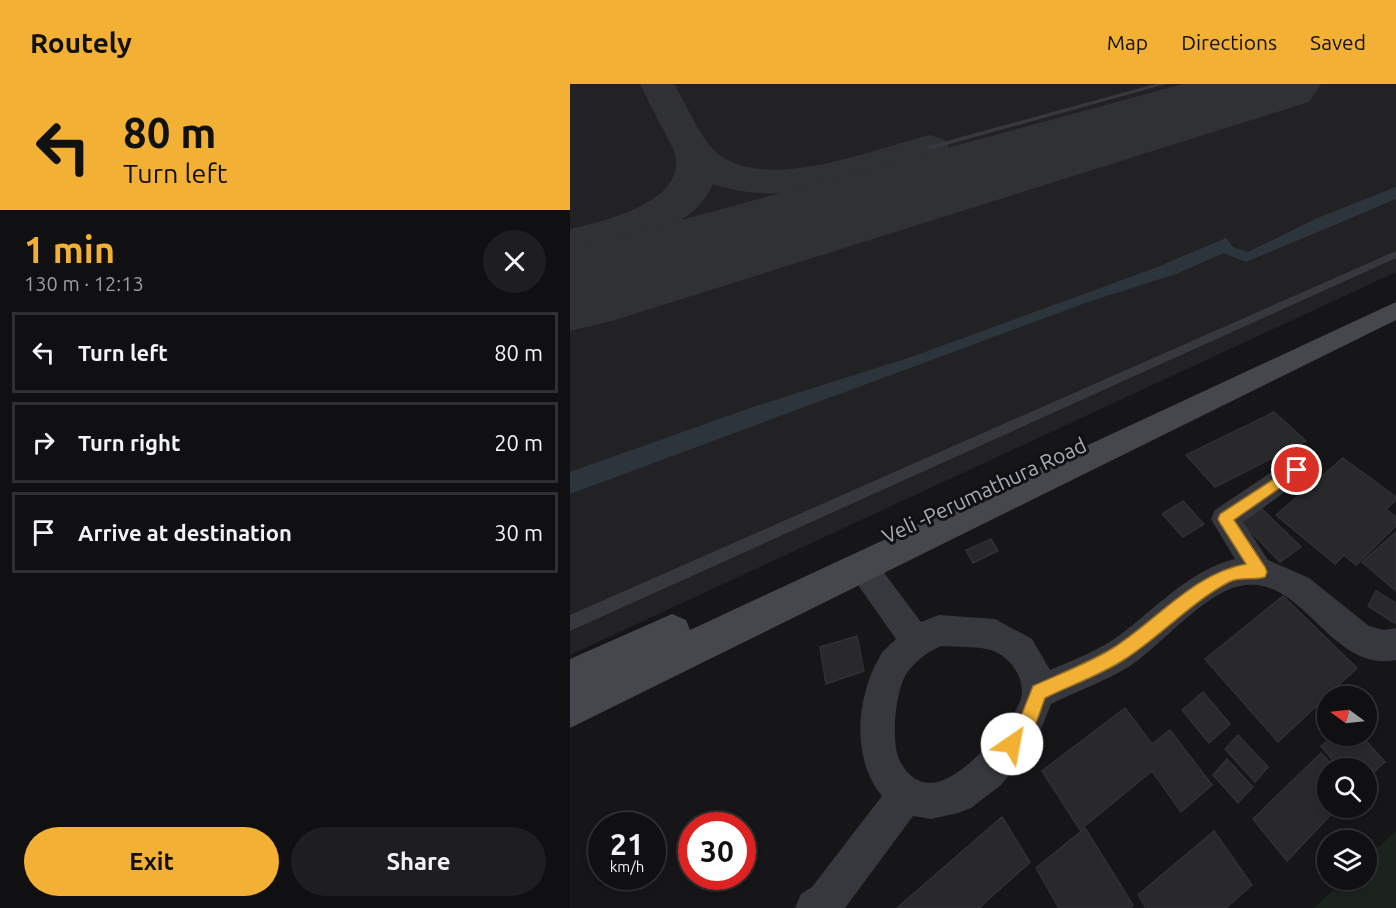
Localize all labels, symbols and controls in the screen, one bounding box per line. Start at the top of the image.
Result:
text: Routely [30,27,132,58]
text: Map [1107,30,1148,54]
text: Directions [1181,30,1277,54]
text: Saved [1310,30,1366,54]
icon: left [24,108,102,186]
text: 80 m [123,109,217,156]
text: Turn left [123,158,227,188]
text: 1 min [24,229,115,270]
button: close [483,230,546,293]
text: 130 m · 12:13 [24,272,144,295]
icon: left [27,336,60,369]
text: Turn left [78,340,168,365]
text: 80 m [494,340,543,365]
icon: right [27,426,60,459]
text: Turn right [78,430,180,455]
text: 20 m [494,430,543,455]
street label: Veli -Perumathura Road [878,432,1090,548]
pin [1271,444,1322,495]
icon: arrive [1280,453,1313,486]
icon: arrive [27,516,60,549]
text: Arrive at destination [78,520,292,545]
text: 30 m [494,520,543,545]
north arrow [1317,686,1377,746]
map controls [1317,686,1377,890]
position arrow [980,712,1044,776]
button: search [1317,758,1377,818]
speed limit sign: 30 [678,812,756,890]
button: Exit [24,827,279,896]
button: Share [291,827,546,896]
text: 21 [610,827,644,861]
button: layers [1317,830,1377,890]
text: km/h [610,858,644,875]

